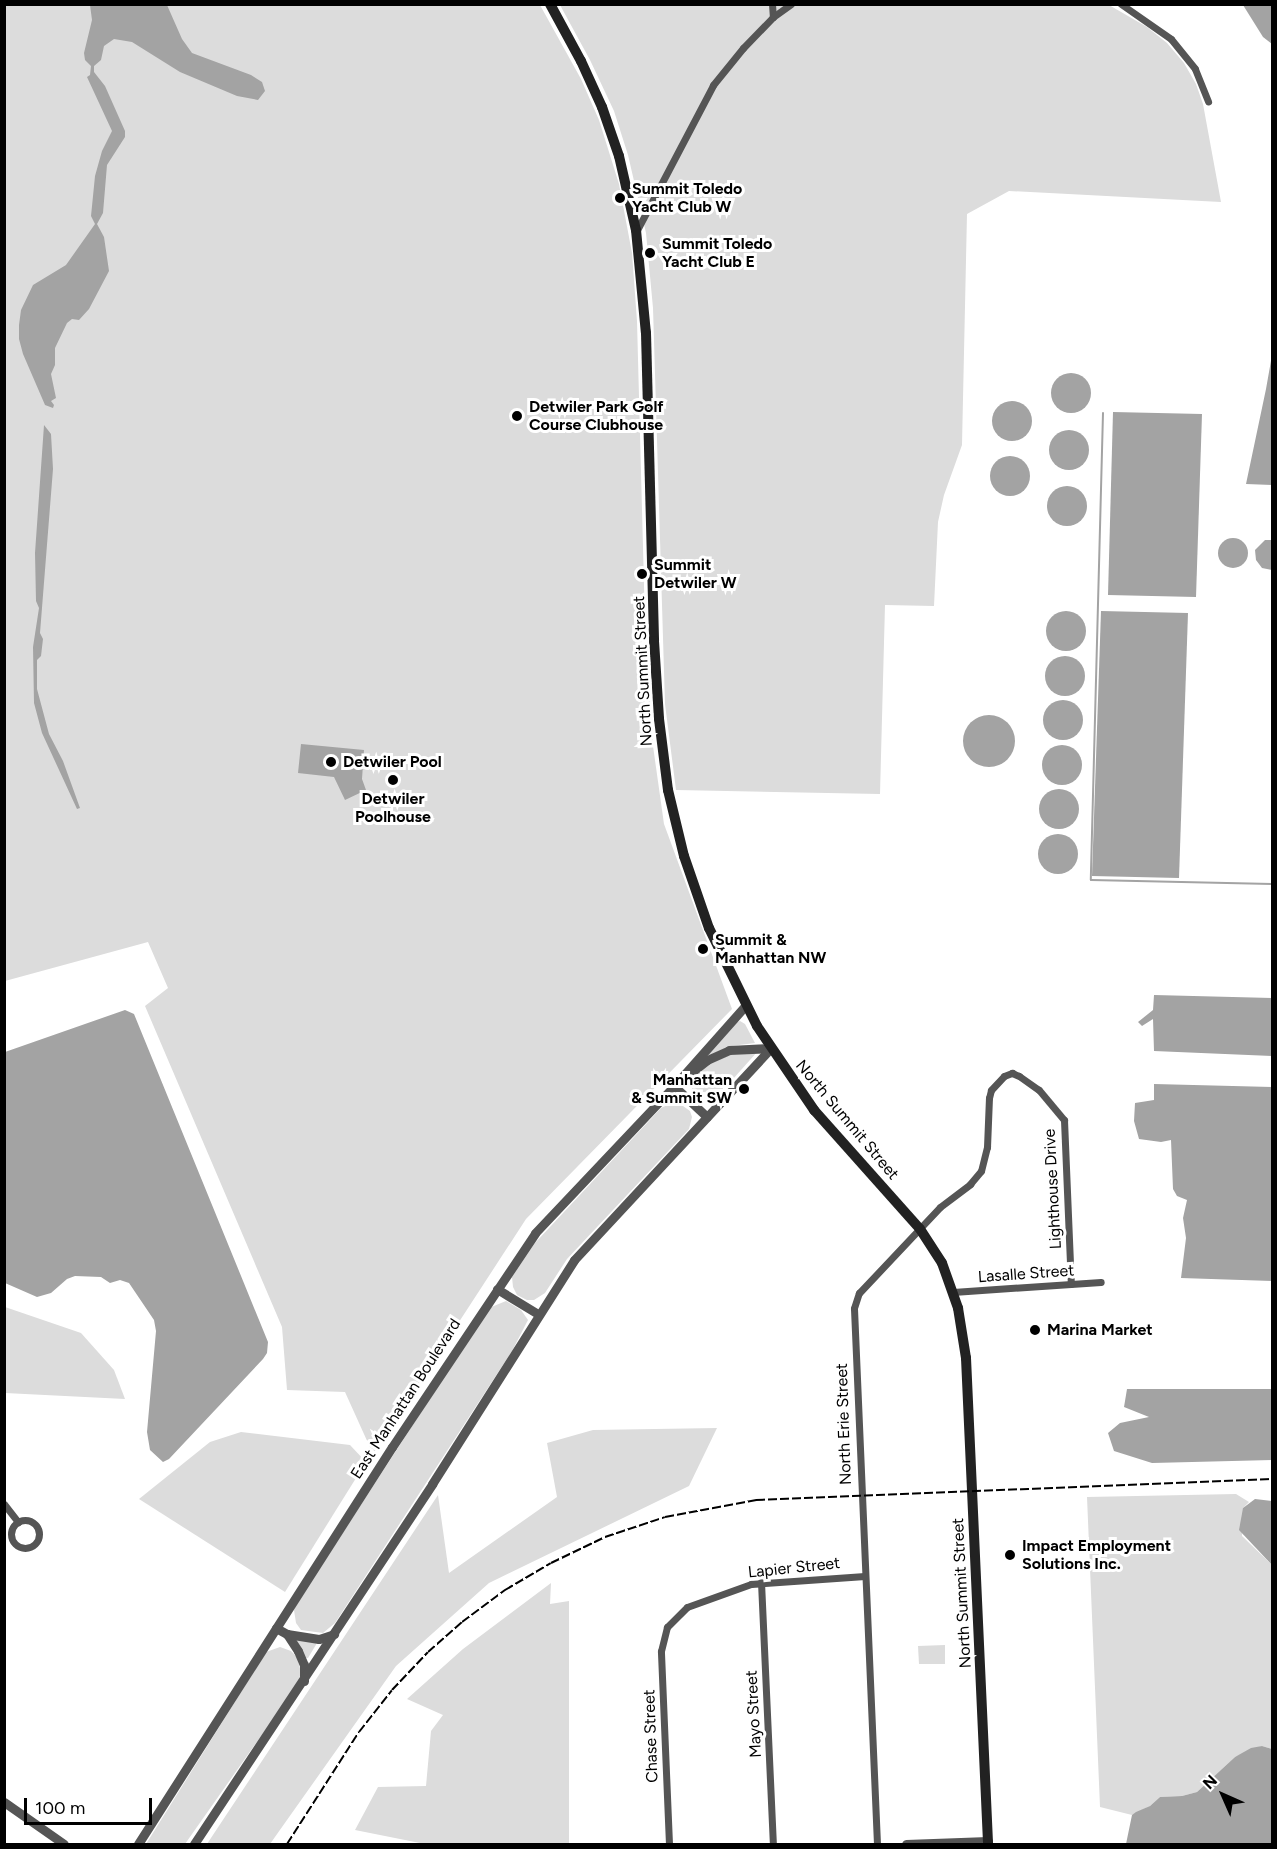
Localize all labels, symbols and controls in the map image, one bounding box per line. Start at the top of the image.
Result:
place label: Summit Toledo Yacht Club W [632,179,742,217]
marker: Summit Toledo Yacht Club W [613,191,627,205]
place label: Summit Toledo Yacht Club E [662,234,772,272]
marker: Summit Toledo Yacht Club E [643,246,657,260]
place label: Detwiler Park Golf Course Clubhouse [529,397,664,435]
marker: Detwiler Park Golf Course Clubhouse [510,409,524,423]
place label: Summit Detwiler W [654,555,736,593]
marker: Summit Detwiler W [635,567,649,581]
street label: North Summit Street [629,595,657,747]
place label: Detwiler Pool [343,752,442,772]
marker: Detwiler Pool [324,755,338,769]
marker: Detwiler Poolhouse [386,773,400,787]
place label: Detwiler Poolhouse [355,789,431,827]
place label: Summit & Manhattan NW [715,930,826,968]
marker: Summit & Manhattan NW [696,942,710,956]
street label: North Summit Street [791,1056,903,1184]
place label: Manhattan & Summit SW [631,1070,732,1108]
marker: Manhattan & Summit SW [737,1082,751,1096]
street label: Lighthouse Drive [1040,1128,1066,1250]
street label: Lasalle Street [977,1261,1075,1287]
street label: East Manhattan Boulevard [347,1315,465,1483]
place label: Marina Market [1047,1320,1153,1340]
marker: Marina Market [1028,1323,1042,1337]
street label: North Erie Street [832,1363,856,1485]
street label: North Summit Street [948,1517,976,1669]
place label: Impact Employment Solutions Inc. [1022,1536,1171,1574]
marker: Impact Employment Solutions Inc. [1003,1548,1017,1562]
street label: Lapier Street [747,1554,841,1582]
street label: Mayo Street [742,1670,766,1758]
street label: Chase Street [640,1689,662,1783]
north arrow [1193,1765,1253,1825]
text: N [1199,1771,1221,1793]
scale bar [27,1786,154,1824]
text: 100 m [35,1797,85,1819]

